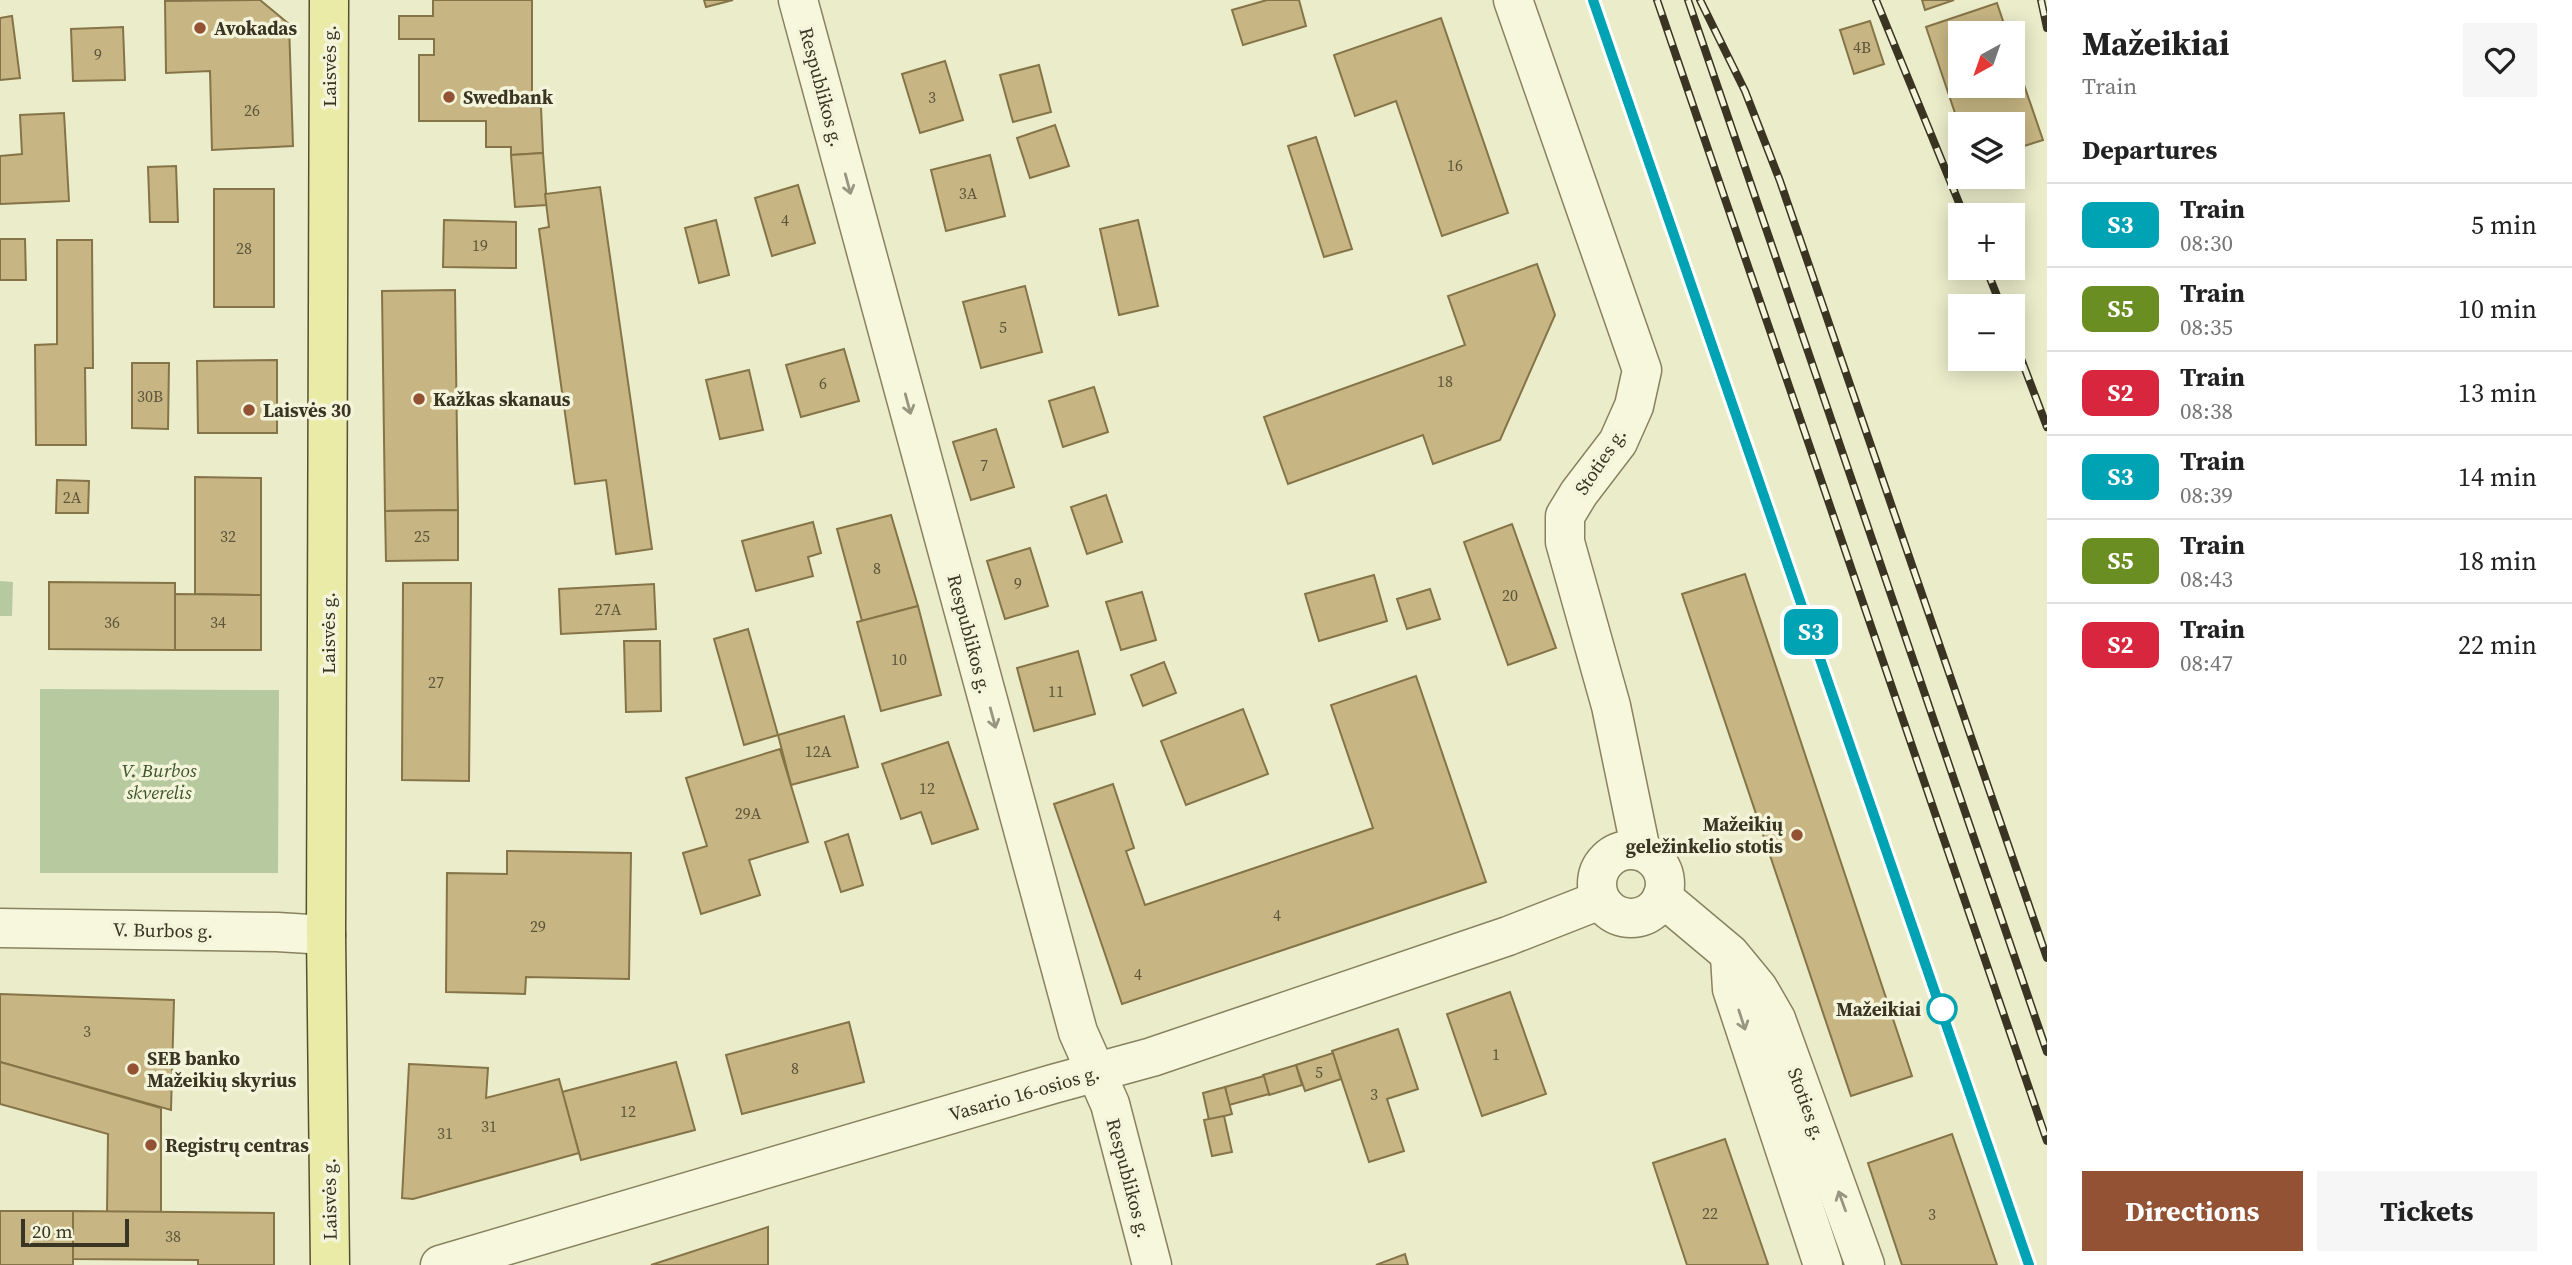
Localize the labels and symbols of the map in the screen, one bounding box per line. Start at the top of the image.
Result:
place label: Avokadas [214,15,297,41]
marker: Avokadas [192,20,208,36]
north arrow [1948,21,2025,98]
street label: Respublikos g. [794,24,850,150]
street label: Laisvės g. [316,25,342,107]
house number: 4B [1853,36,1871,58]
house number: 9 [94,43,102,65]
place label: Swedbank [463,84,554,110]
house number: 3 [928,86,936,108]
marker: Swedbank [441,89,457,105]
house number: 26 [244,99,260,121]
house number: 16 [1447,154,1463,176]
one-way arrow [842,172,855,195]
house number: 3A [959,182,978,204]
house number: 4 [781,209,789,231]
house number: 19 [472,234,488,256]
house number: 28 [236,237,252,259]
house number: 5 [999,316,1007,338]
house number: 18 [1437,370,1453,392]
house number: 6 [819,372,827,394]
house number: 30B [137,385,163,407]
place label: Kažkas skanaus [433,386,571,412]
marker: Kažkas skanaus [411,391,427,407]
one-way arrow [902,392,915,414]
place label: Laisvės 30 [263,397,351,423]
marker: Laisvės 30 [241,402,257,418]
street label: Stoties g. [1568,422,1632,500]
house number: 7 [980,454,988,476]
house number: 2A [63,486,82,508]
house number: 32 [220,525,236,547]
house number: 25 [414,525,430,547]
house number: 8 [873,557,881,579]
street label: Respublikos g. [942,571,998,697]
house number: 9 [1014,572,1022,594]
house number: 20 [1502,584,1518,606]
street label: Laisvės g. [315,592,341,674]
house number: 27A [595,598,622,620]
line badge: S3 [1780,609,1842,655]
house number: 36 [104,611,120,633]
house number: 34 [210,611,226,633]
house number: 10 [891,648,907,670]
house number: 27 [428,671,444,693]
house number: 11 [1048,680,1064,702]
one-way arrow [987,706,1000,729]
house number: 12A [805,740,832,762]
park label: V. Burbos skverelis [121,757,197,805]
house number: 12 [919,777,935,799]
house number: 29A [735,802,762,824]
place label: Mažeikių geležinkelio stotis [1626,811,1783,859]
marker: Mažeikių geležinkelio stotis [1789,827,1805,843]
house number: 4 [1273,904,1281,926]
house number: 29 [530,915,546,937]
street label: V. Burbos g. [113,916,213,944]
house number: 4 [1134,963,1142,985]
marker: Mažeikiai [1927,994,1957,1024]
place label: Mažeikiai [1836,996,1921,1022]
one-way arrow [1736,1009,1749,1031]
house number: 3 [83,1020,91,1042]
house number: 1 [1492,1043,1500,1065]
place label: SEB banko Mažeikių skyrius [147,1045,297,1093]
house number: 8 [791,1057,799,1079]
street label: Vasario 16-osios g. [946,1059,1102,1127]
marker: SEB banko Mažeikių skyrius [125,1061,141,1077]
house number: 5 [1315,1061,1323,1083]
street label: Stoties g. [1782,1064,1832,1144]
house number: 3 [1370,1083,1378,1105]
house number: 12 [620,1100,636,1122]
house number: 31 [481,1115,497,1137]
street label: Respublikos g. [1101,1115,1157,1241]
house number: 31 [437,1122,453,1144]
place label: Registrų centras [165,1132,309,1158]
marker: Registrų centras [143,1137,159,1153]
street label: Laisvės g. [315,1158,343,1240]
one-way arrow [1834,1190,1847,1212]
house number: 22 [1702,1202,1718,1224]
house number: 3 [1928,1203,1936,1225]
scale bar [21,1216,130,1248]
house number: 38 [165,1225,181,1247]

